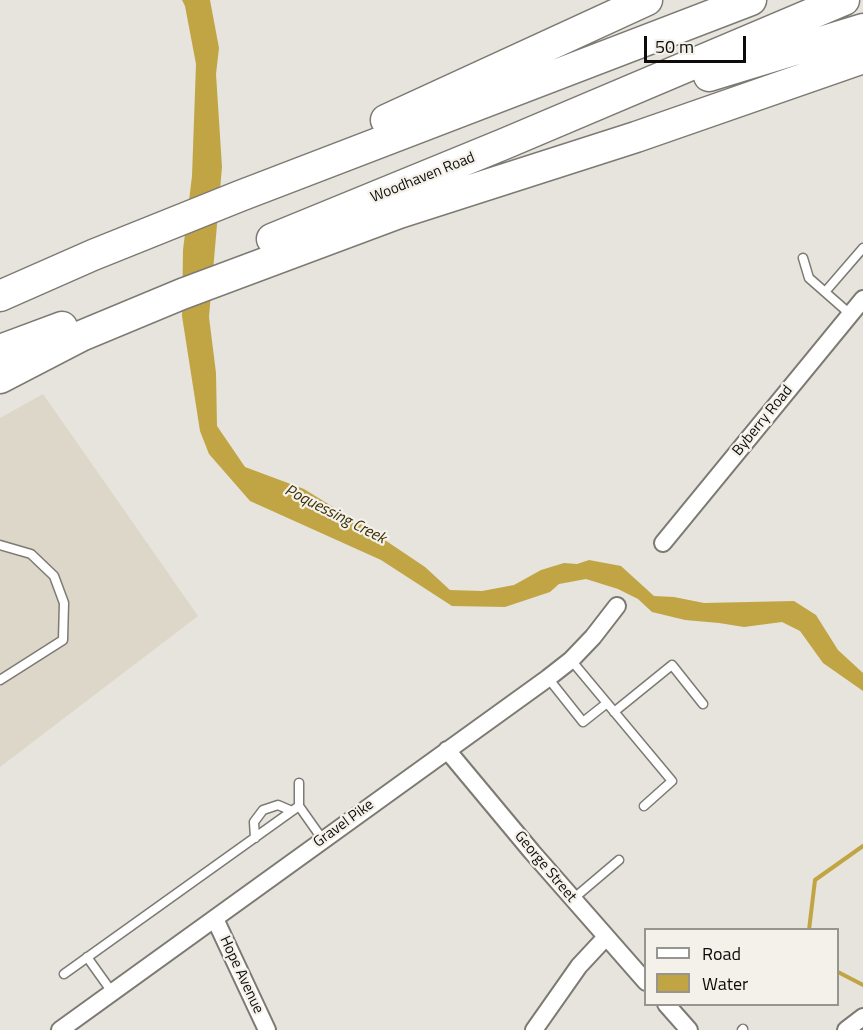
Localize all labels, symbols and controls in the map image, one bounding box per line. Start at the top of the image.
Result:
scale bar [647,24,749,62]
text: 50 m [655,33,694,60]
street label: Woodhaven Road [368,149,478,207]
street label: Byberry Road [729,382,797,460]
water label: Poquessing Creek [281,481,389,549]
street label: Gravel Pike [310,796,378,852]
street label: George Street [510,828,580,906]
legend [644,928,839,1006]
street label: Hope Avenue [215,933,267,1017]
text: Road [702,940,741,967]
text: Water [702,970,748,997]

